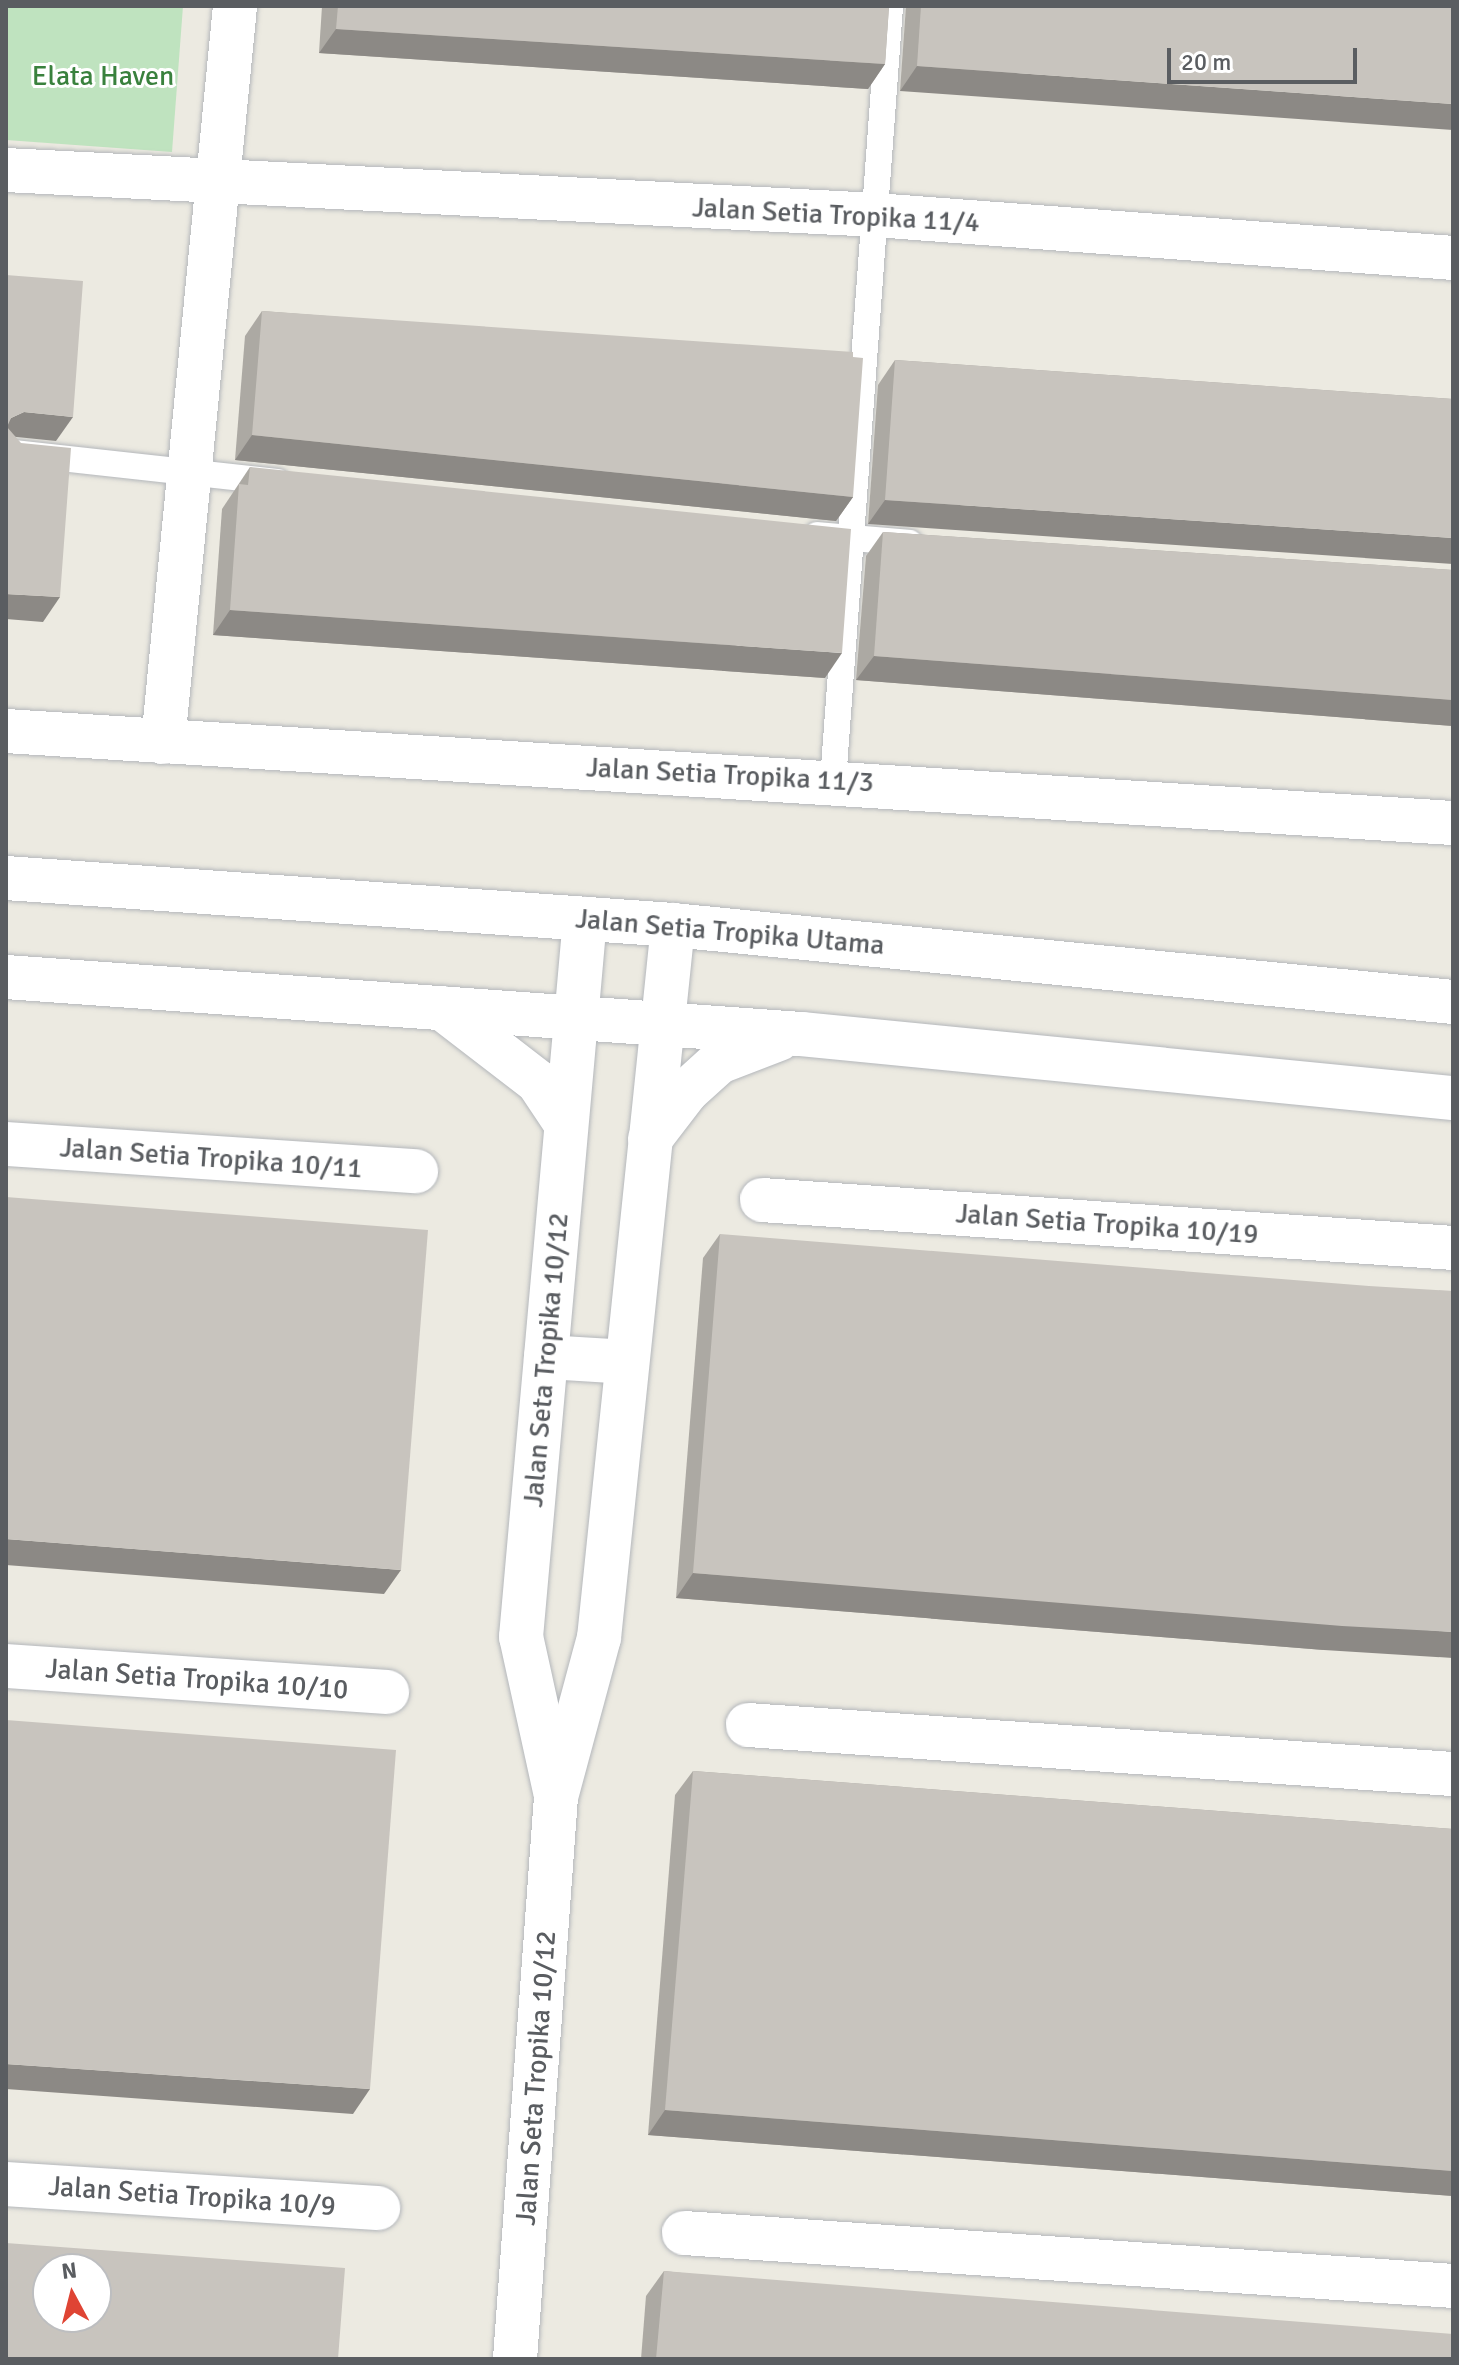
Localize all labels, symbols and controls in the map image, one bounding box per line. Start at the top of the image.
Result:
scale bar [1171,32,1361,82]
text: 20 m [1181,47,1231,77]
park label: Elata Haven [32,59,174,93]
street label: Jalan Setia Tropika 11/4 [691,191,981,239]
street label: Jalan Setia Tropika 11/3 [585,751,875,799]
street label: Jalan Setia Tropika Utama [574,902,886,962]
street label: Jalan Setia Tropika 10/11 [59,1131,363,1185]
street label: Jalan Setia Tropika 10/19 [955,1197,1259,1251]
street label: Jalan Seta Tropika 10/12 [516,1211,576,1509]
street label: Jalan Setia Tropika 10/10 [45,1652,349,1706]
street label: Jalan Seta Tropika 10/12 [509,1929,563,2227]
street label: Jalan Setia Tropika 10/9 [47,2169,337,2223]
north arrow [32,2253,112,2333]
text: N [60,2256,79,2285]

